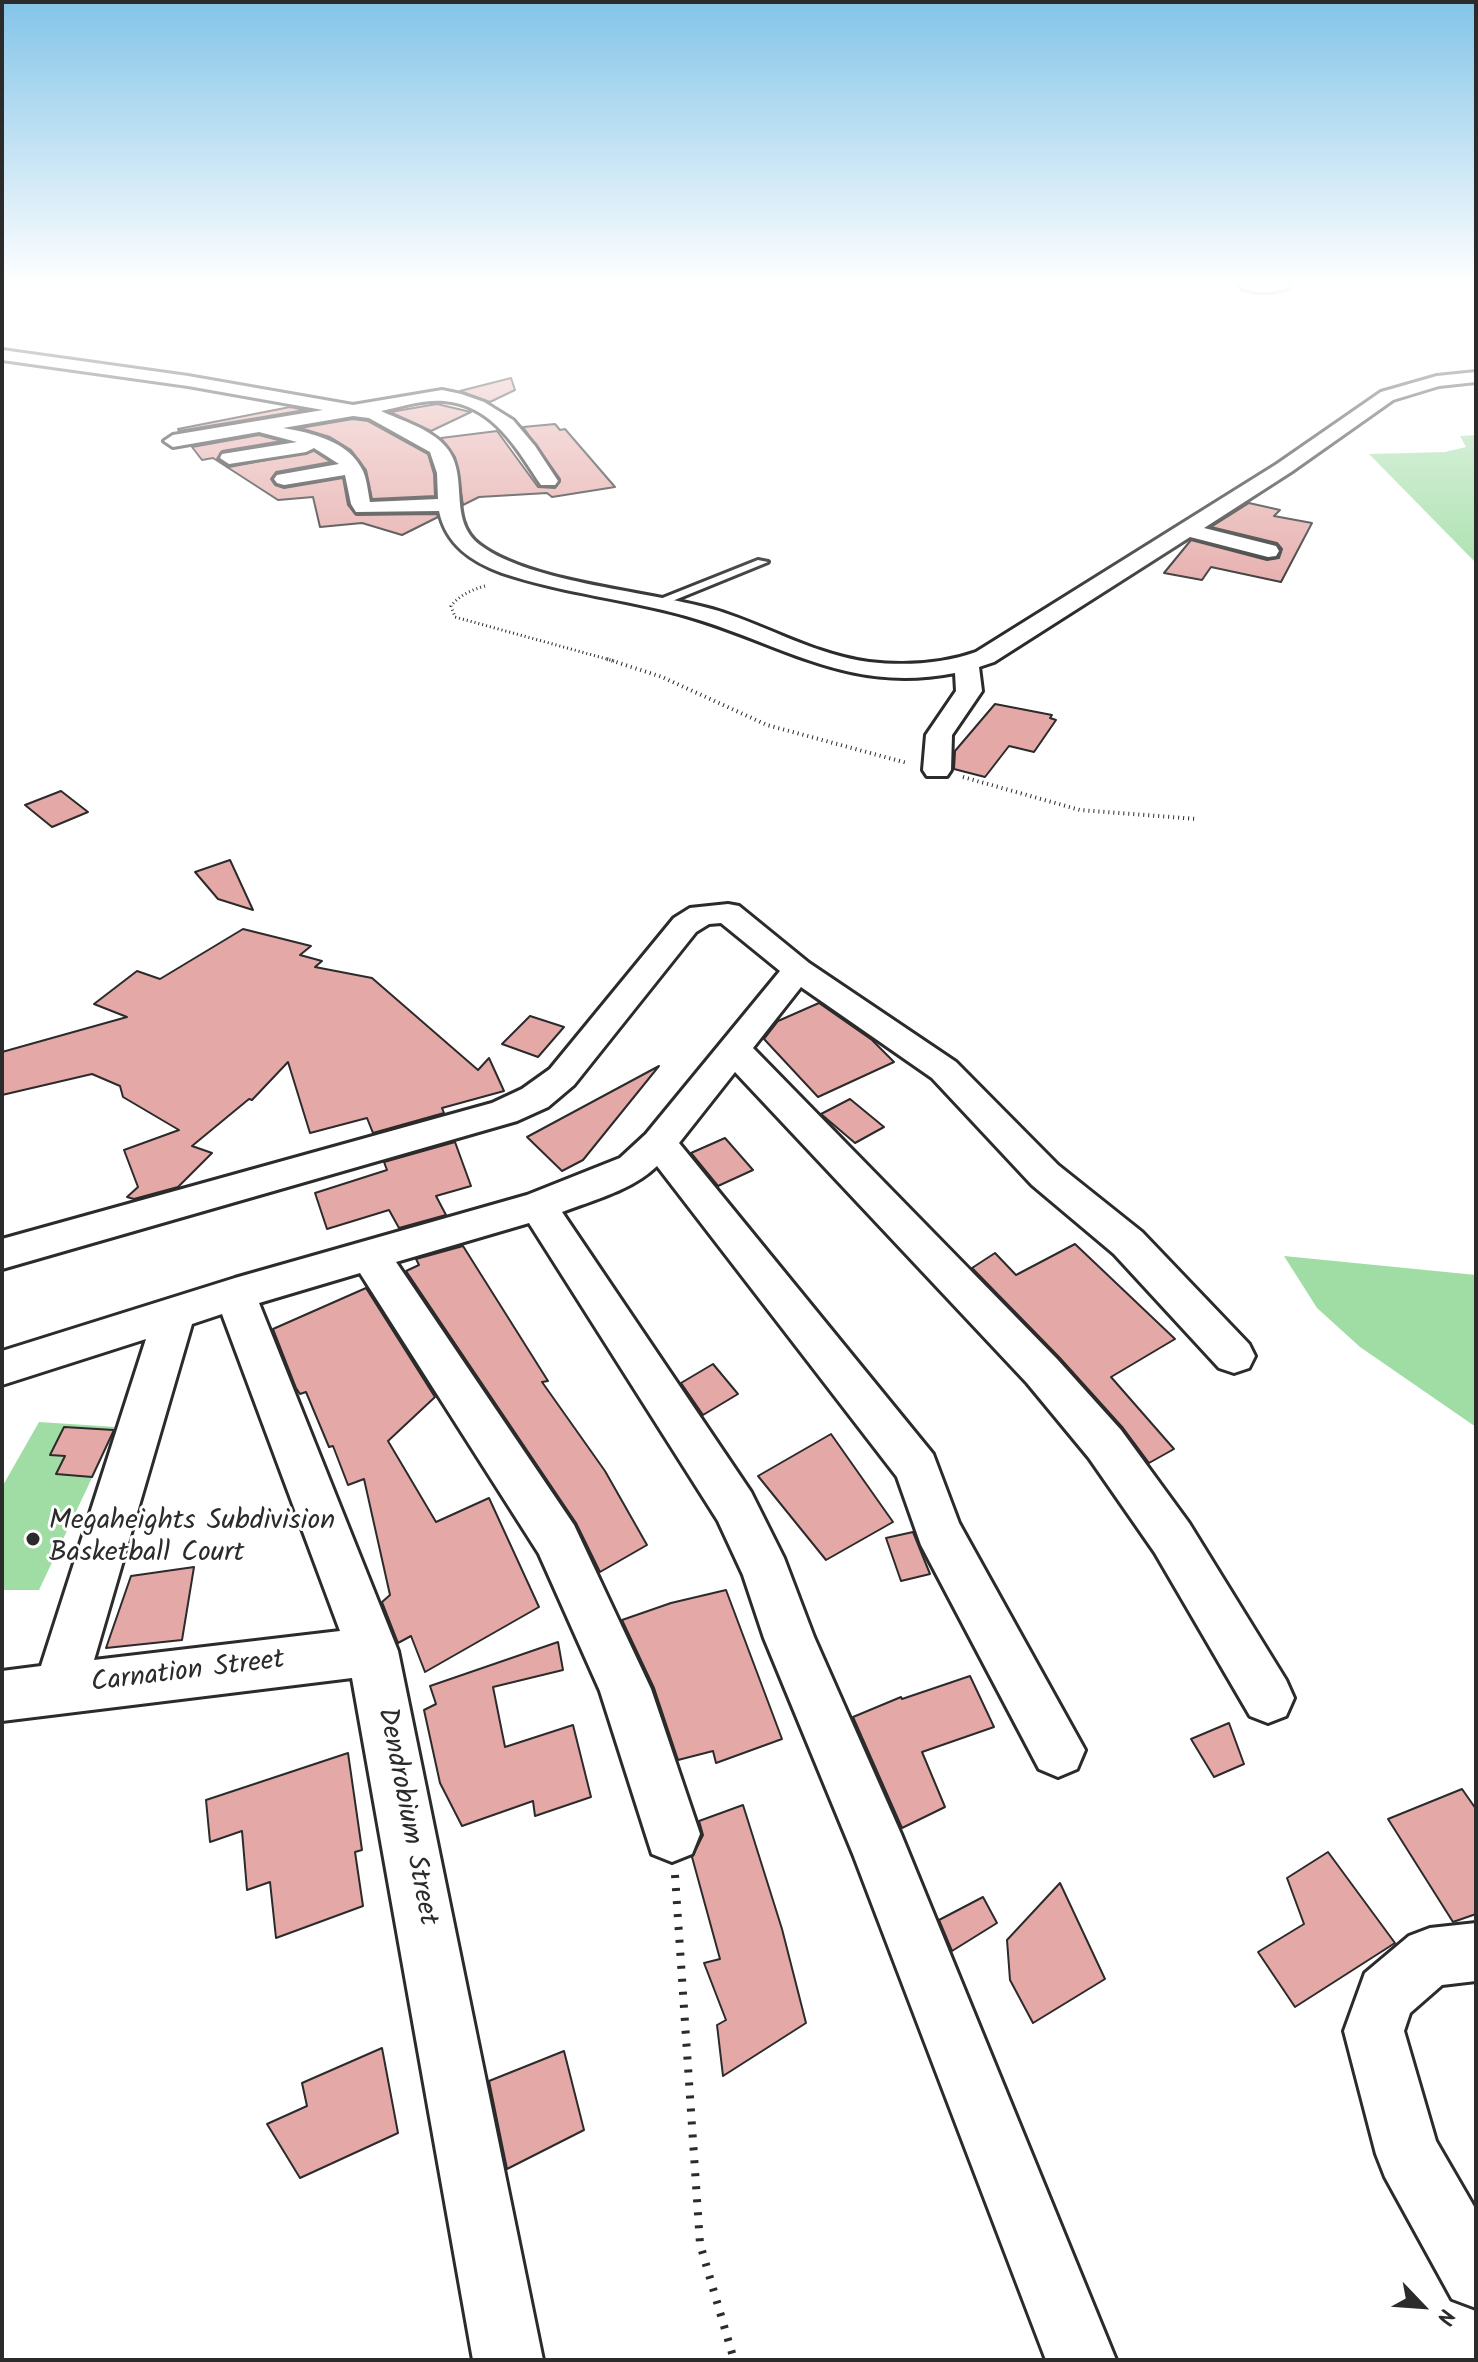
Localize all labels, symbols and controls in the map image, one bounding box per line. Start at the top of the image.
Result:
place label: Megaheights Subdivision Basketball Court [49,1506,335,1572]
marker: Megaheights Subdivision Basketball Court [24,1530,42,1548]
street label: Carnation Street [89,1645,287,1703]
street label: Dendrobium Street [367,1705,443,1929]
north arrow [1382,2266,1462,2346]
text: N [1425,2303,1463,2330]

